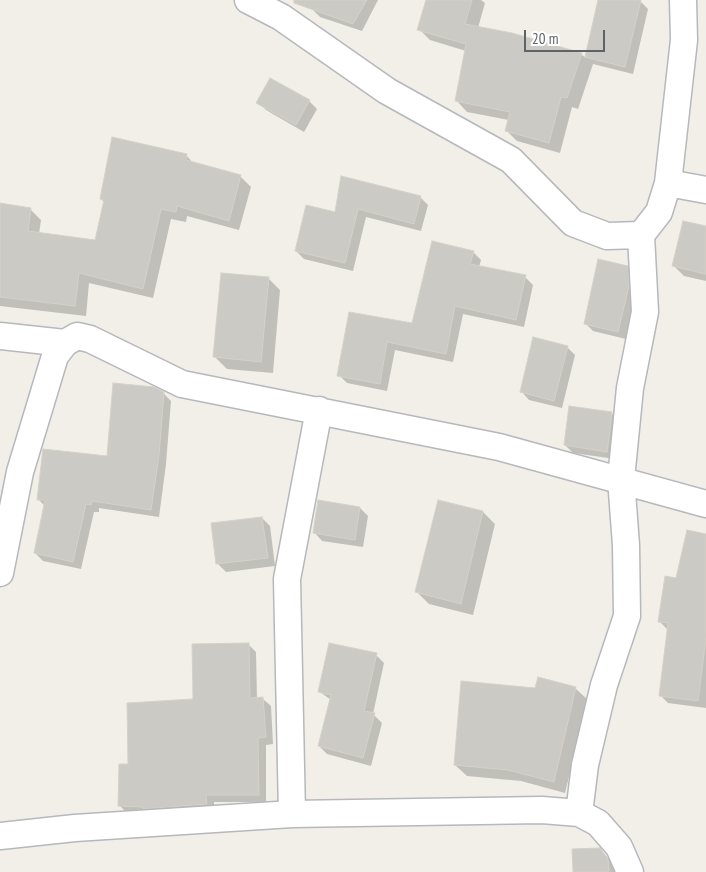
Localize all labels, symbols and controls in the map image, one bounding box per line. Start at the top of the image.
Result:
scale bar [526,20,607,52]
text: 20 m [532,29,558,48]

